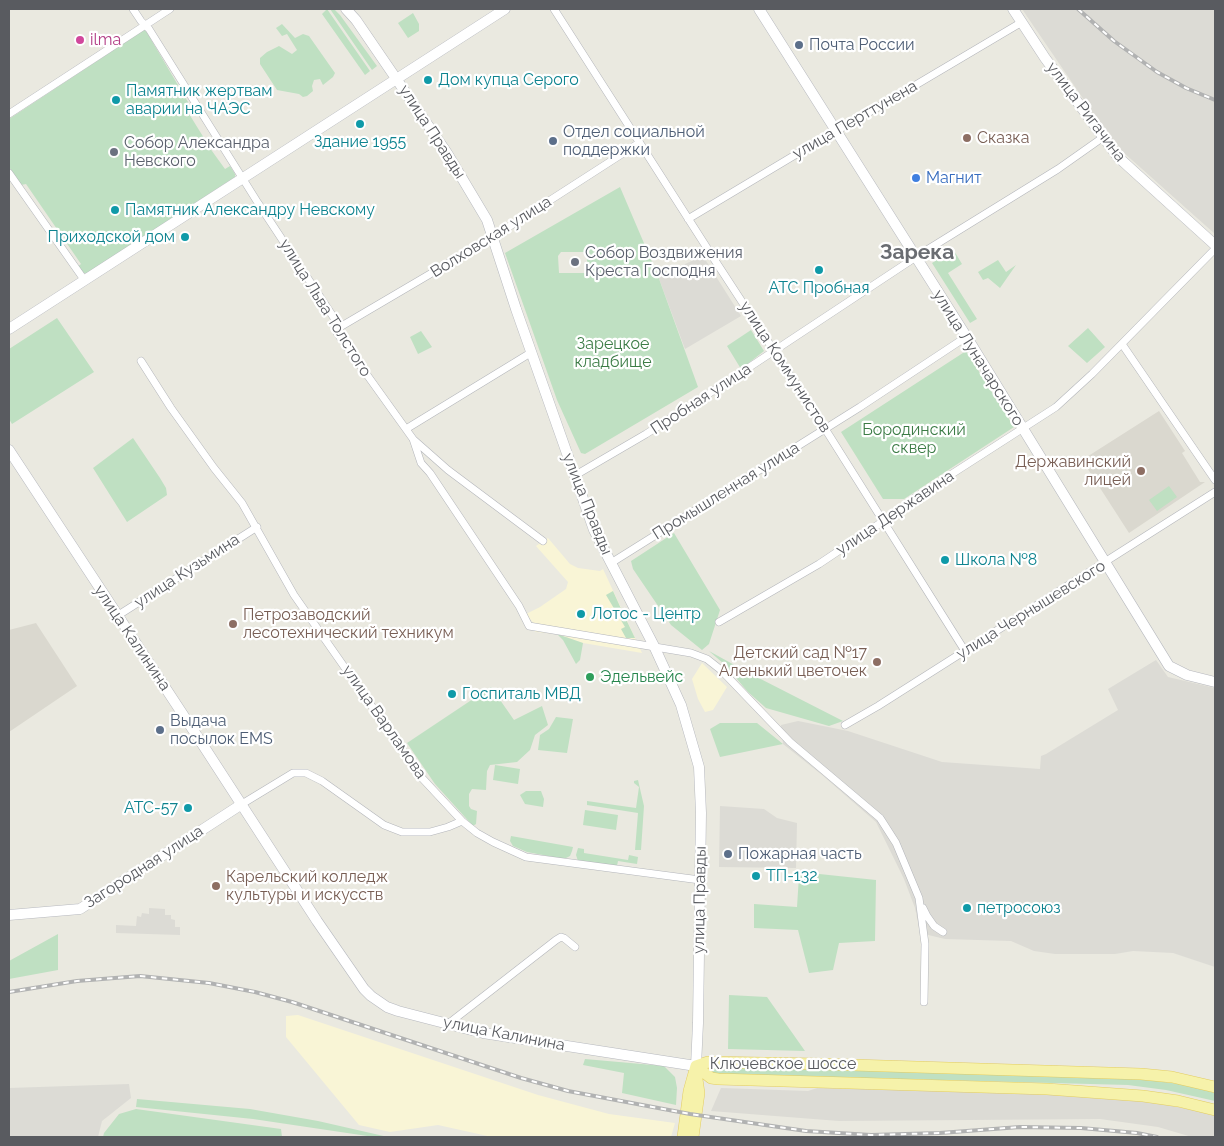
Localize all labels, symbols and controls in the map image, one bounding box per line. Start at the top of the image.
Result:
place label: ilma [90,30,121,50]
marker: ilma [74,34,86,46]
place label: Почта России [809,35,915,55]
marker: Почта России [793,39,805,51]
street label: улица Ригачина [1042,58,1130,166]
place label: Дом купца Серого [438,70,579,90]
marker: Дом купца Серого [422,74,434,86]
street label: улица Перттунена [789,77,921,163]
place label: Памятник жертвам аварии на ЧАЭС [126,81,273,119]
street label: улица Правды [395,81,469,183]
marker: Памятник жертвам аварии на ЧАЭС [110,94,122,106]
marker: Здание 1955 [354,118,366,130]
place label: Отдел социальной поддержки [563,122,705,160]
place label: Сказка [977,128,1029,148]
place label: Здание 1955 [314,132,406,152]
marker: Сказка [961,132,973,144]
place label: Собор Александра Невского [124,133,270,171]
marker: Отдел социальной поддержки [547,135,559,147]
marker: Собор Александра Невского [108,146,120,158]
place label: Магнит [926,168,982,188]
marker: Магнит [910,172,922,184]
street label: Волховская улица [427,192,555,282]
place label: Памятник Александру Невскому [125,200,375,220]
marker: Памятник Александру Невскому [109,204,121,216]
place label: Приходской дом [48,227,175,247]
marker: Приходской дом [179,231,191,243]
street label: улица Льва Толстого [275,236,375,380]
district label: Зарека [880,240,954,266]
place label: Собор Воздвижения Креста Господня [585,243,743,281]
marker: Собор Воздвижения Креста Господня [569,256,581,268]
marker: АТС Пробная [813,264,825,276]
place label: АТС Пробная [768,278,870,298]
street label: улица Луначарского [928,286,1028,430]
street label: улица Коммунистов [735,298,835,436]
park label: Зарецкое кладбище [574,334,652,372]
street label: Пробная улица [647,359,755,439]
park label: Бородинский сквер [862,420,966,458]
street label: Промышленная улица [649,438,803,544]
street label: улица Правды [558,450,616,558]
place label: Державинский лицей [1015,452,1131,490]
marker: Державинский лицей [1135,465,1147,477]
street label: улица Державина [832,466,958,560]
street label: улица Кузьмина [131,530,243,612]
place label: Школа №8 [955,550,1037,570]
marker: Школа №8 [939,554,951,566]
street label: улица Чернышевского [953,556,1109,664]
street label: улица Калинина [89,581,175,695]
place label: Лотос - Центр [591,604,701,624]
place label: Петрозаводский лесотехнический техникум [243,605,454,643]
marker: Лотос - Центр [575,608,587,620]
marker: Петрозаводский лесотехнический техникум [227,618,239,630]
place label: Детский сад №17 Аленький цветочек [719,643,867,681]
marker: Детский сад №17 Аленький цветочек [871,656,883,668]
street label: улица Варламова [338,661,430,783]
place label: Эдельвейс [600,667,683,687]
marker: Эдельвейс [584,671,596,683]
place label: Госпиталь МВД [462,684,581,704]
marker: Госпиталь МВД [446,688,458,700]
place label: Выдача посылок EMS [170,711,273,749]
marker: Выдача посылок EMS [154,724,166,736]
place label: АТС-57 [124,798,178,818]
marker: АТС-57 [182,802,194,814]
street label: Загородная улица [81,821,207,913]
place label: Пожарная часть [738,844,862,864]
street label: улица Правды [689,846,711,954]
marker: Пожарная часть [722,848,734,860]
place label: ТП-132 [766,866,818,886]
place label: Карельский колледж культуры и искусств [226,867,388,905]
marker: ТП-132 [750,870,762,882]
marker: Карельский колледж культуры и искусств [210,880,222,892]
place label: петросоюз [977,898,1061,918]
marker: петросоюз [961,902,973,914]
street label: улица Калинина [441,1013,567,1055]
street label: Ключевское шоссе [710,1054,856,1074]

